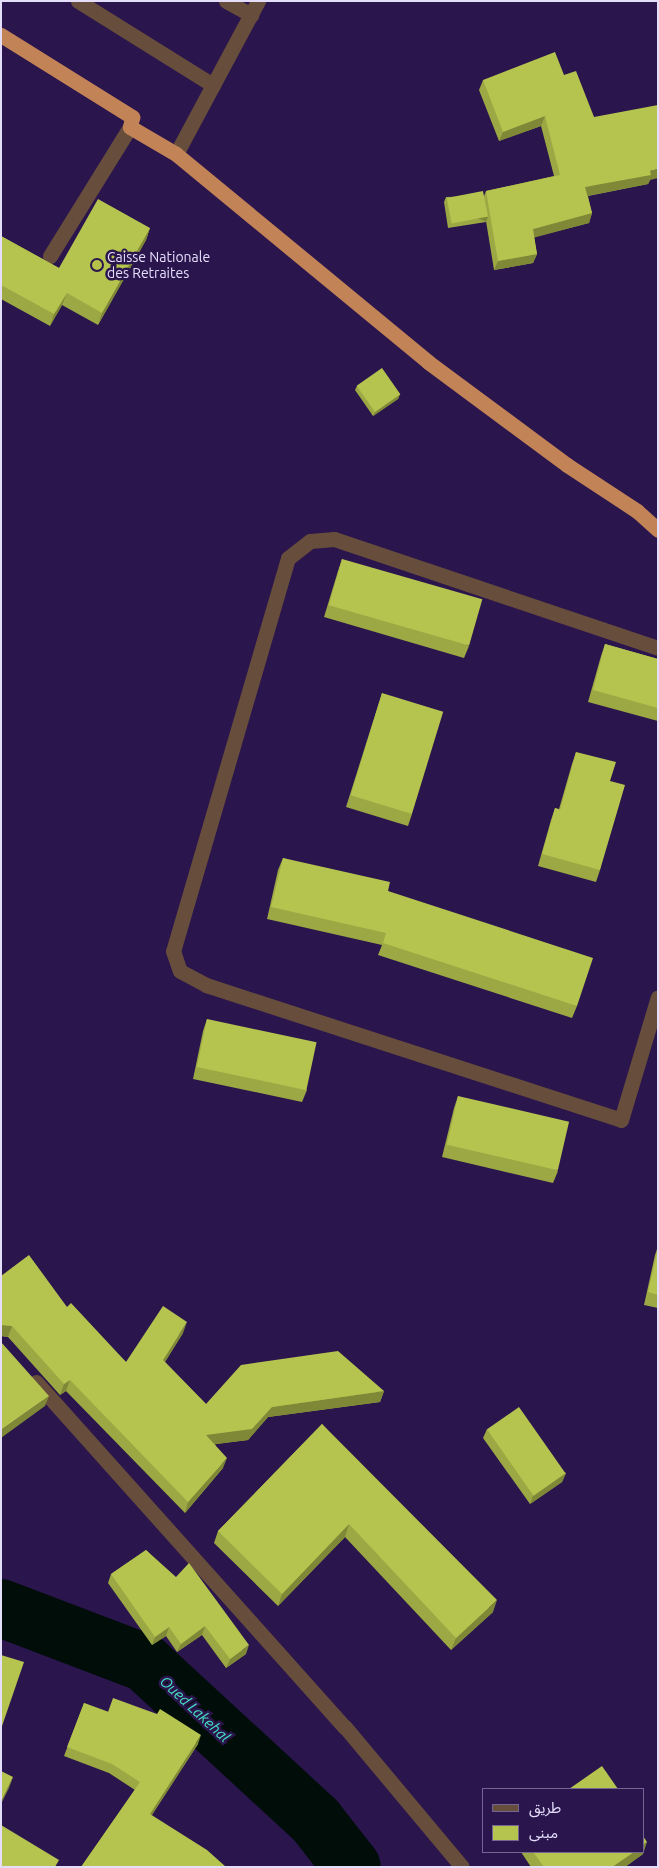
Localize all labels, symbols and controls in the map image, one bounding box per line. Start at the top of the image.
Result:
place label: Caisse Nationale des Retraites [107,249,210,282]
marker: Caisse Nationale des Retraites [91,259,103,271]
water label: Oued Lakehal [156,1672,234,1746]
legend [482,1788,644,1853]
text: طريق [529,1799,561,1816]
text: مبنى [529,1824,558,1841]

